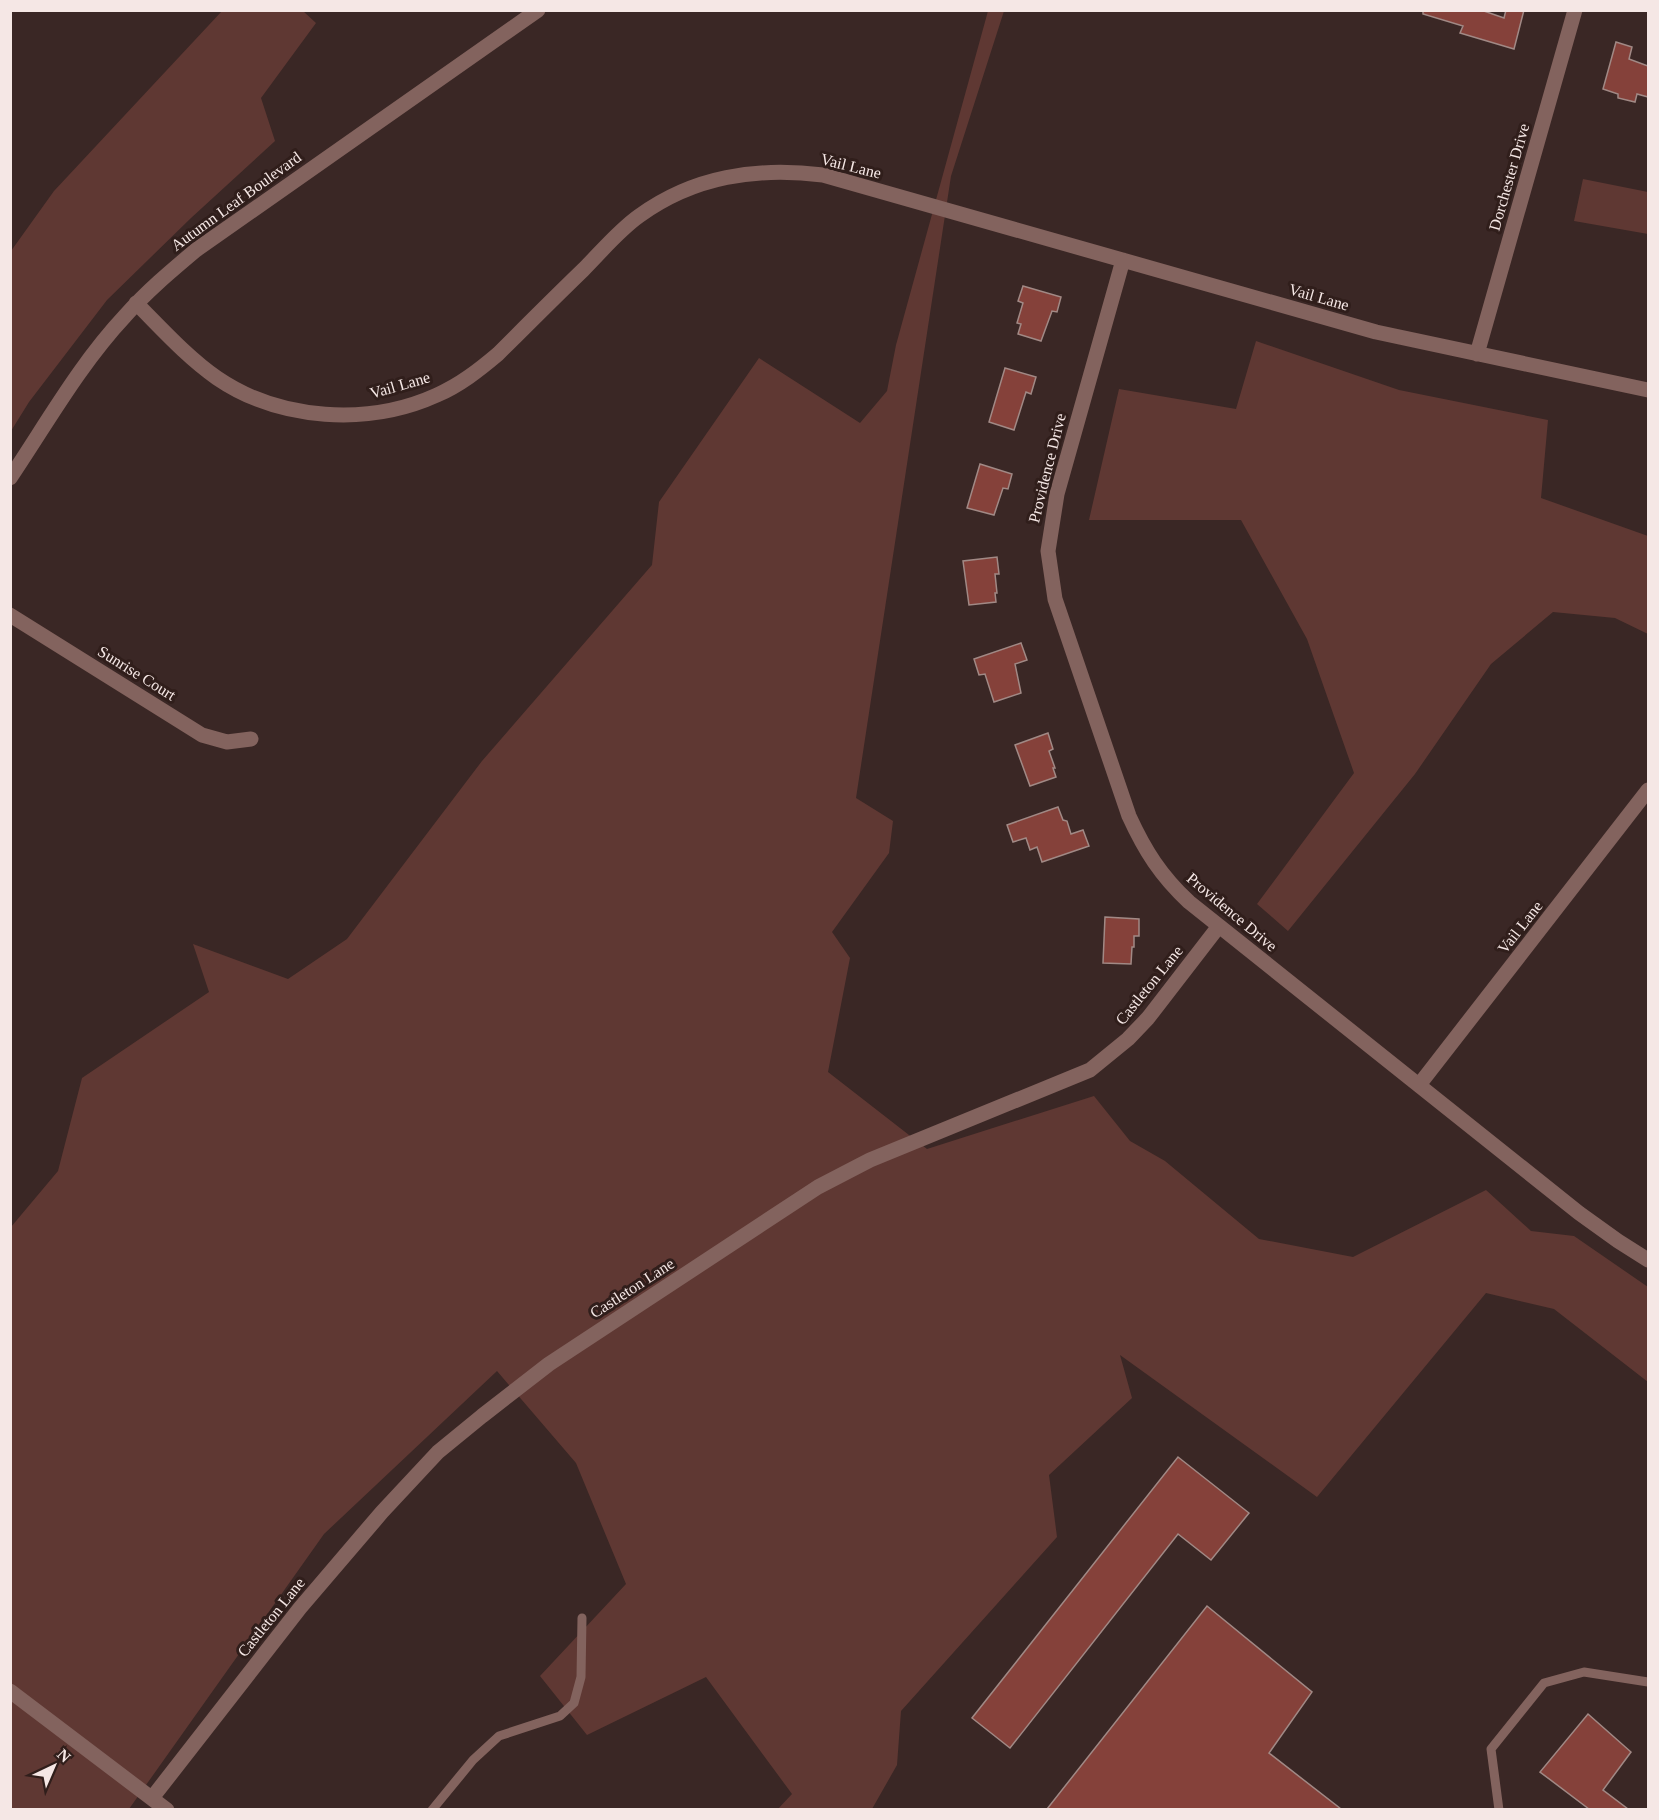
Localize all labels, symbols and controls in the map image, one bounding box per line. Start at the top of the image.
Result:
street label: Dorchester Drive [1486,121,1532,233]
street label: Autumn Leaf Boulevard [168,148,304,254]
street label: Vail Lane [819,150,883,182]
street label: Vail Lane [1287,280,1351,314]
street label: Vail Lane [368,368,432,402]
street label: Providence Drive [1025,411,1069,525]
street label: Sunrise Court [95,642,179,704]
street label: Providence Drive [1183,869,1281,955]
street label: Vail Lane [1494,897,1546,957]
street label: Castleton Lane [1112,942,1186,1028]
street label: Castleton Lane [587,1255,677,1321]
street label: Castleton Lane [234,1574,308,1660]
north arrow [24,1736,84,1796]
text: N [54,1745,74,1766]

